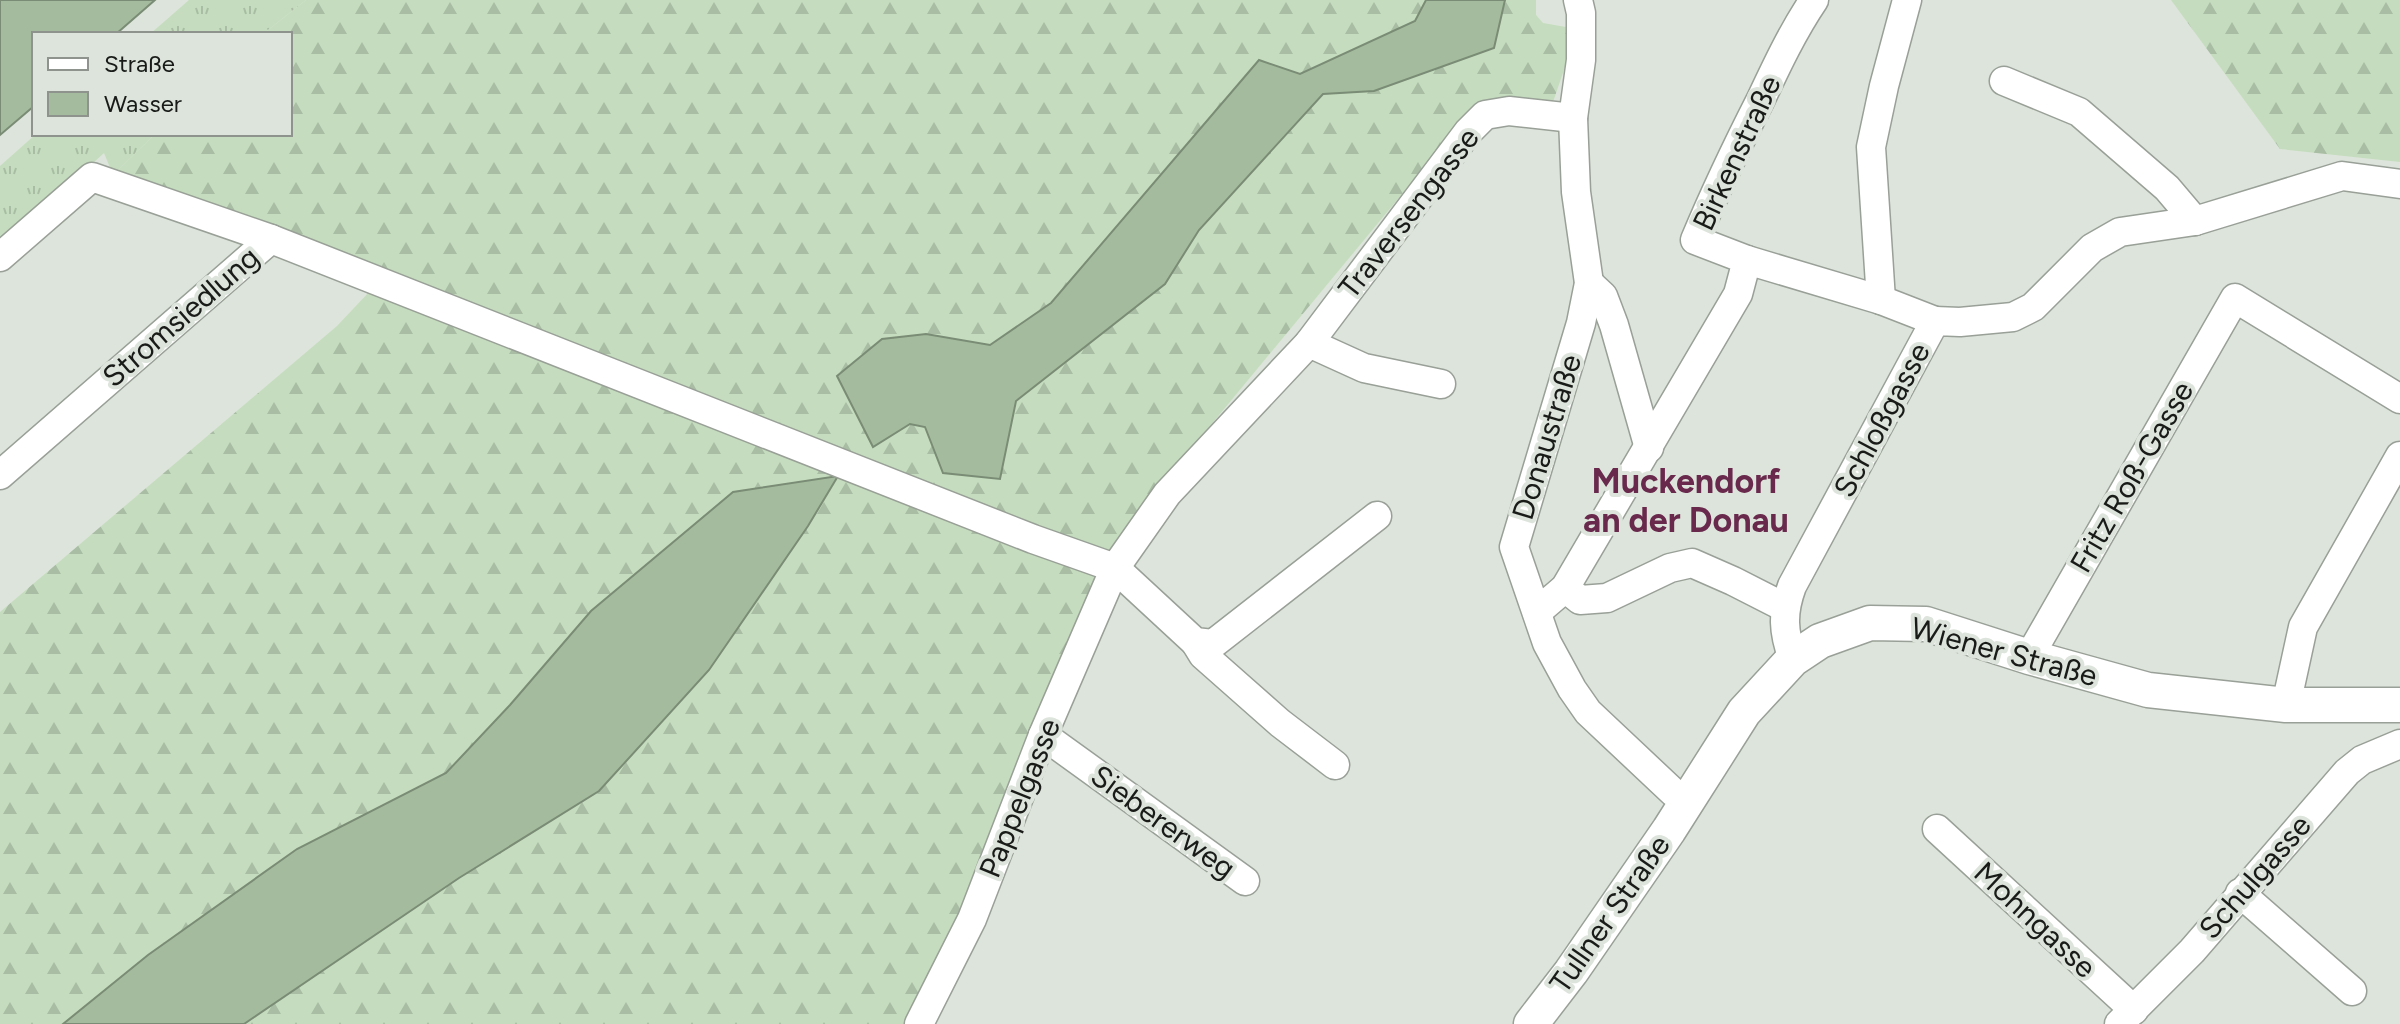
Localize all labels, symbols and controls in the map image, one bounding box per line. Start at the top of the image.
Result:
legend [32,32,292,136]
text: Straße [104,49,175,78]
street label: Birkenstraße [1685,69,1789,236]
text: Wasser [104,89,182,118]
street label: Traversengasse [1330,120,1487,305]
street label: Stromsiedlung [95,239,267,395]
street label: Schloßgasse [1825,336,1938,503]
street label: Donaustraße [1504,350,1589,524]
street label: Fritz Roß-Gasse [2062,375,2201,579]
district label: Muckendorf an der Donau [1583,461,1789,541]
street label: Wiener Straße [1907,609,2101,694]
street label: Pappelgasse [971,713,1068,883]
street label: Siebererweg [1084,757,1243,886]
street label: Schulgasse [2191,807,2318,946]
street label: Tullner Straße [1542,828,1678,1000]
street label: Mohngasse [1967,854,2104,986]

